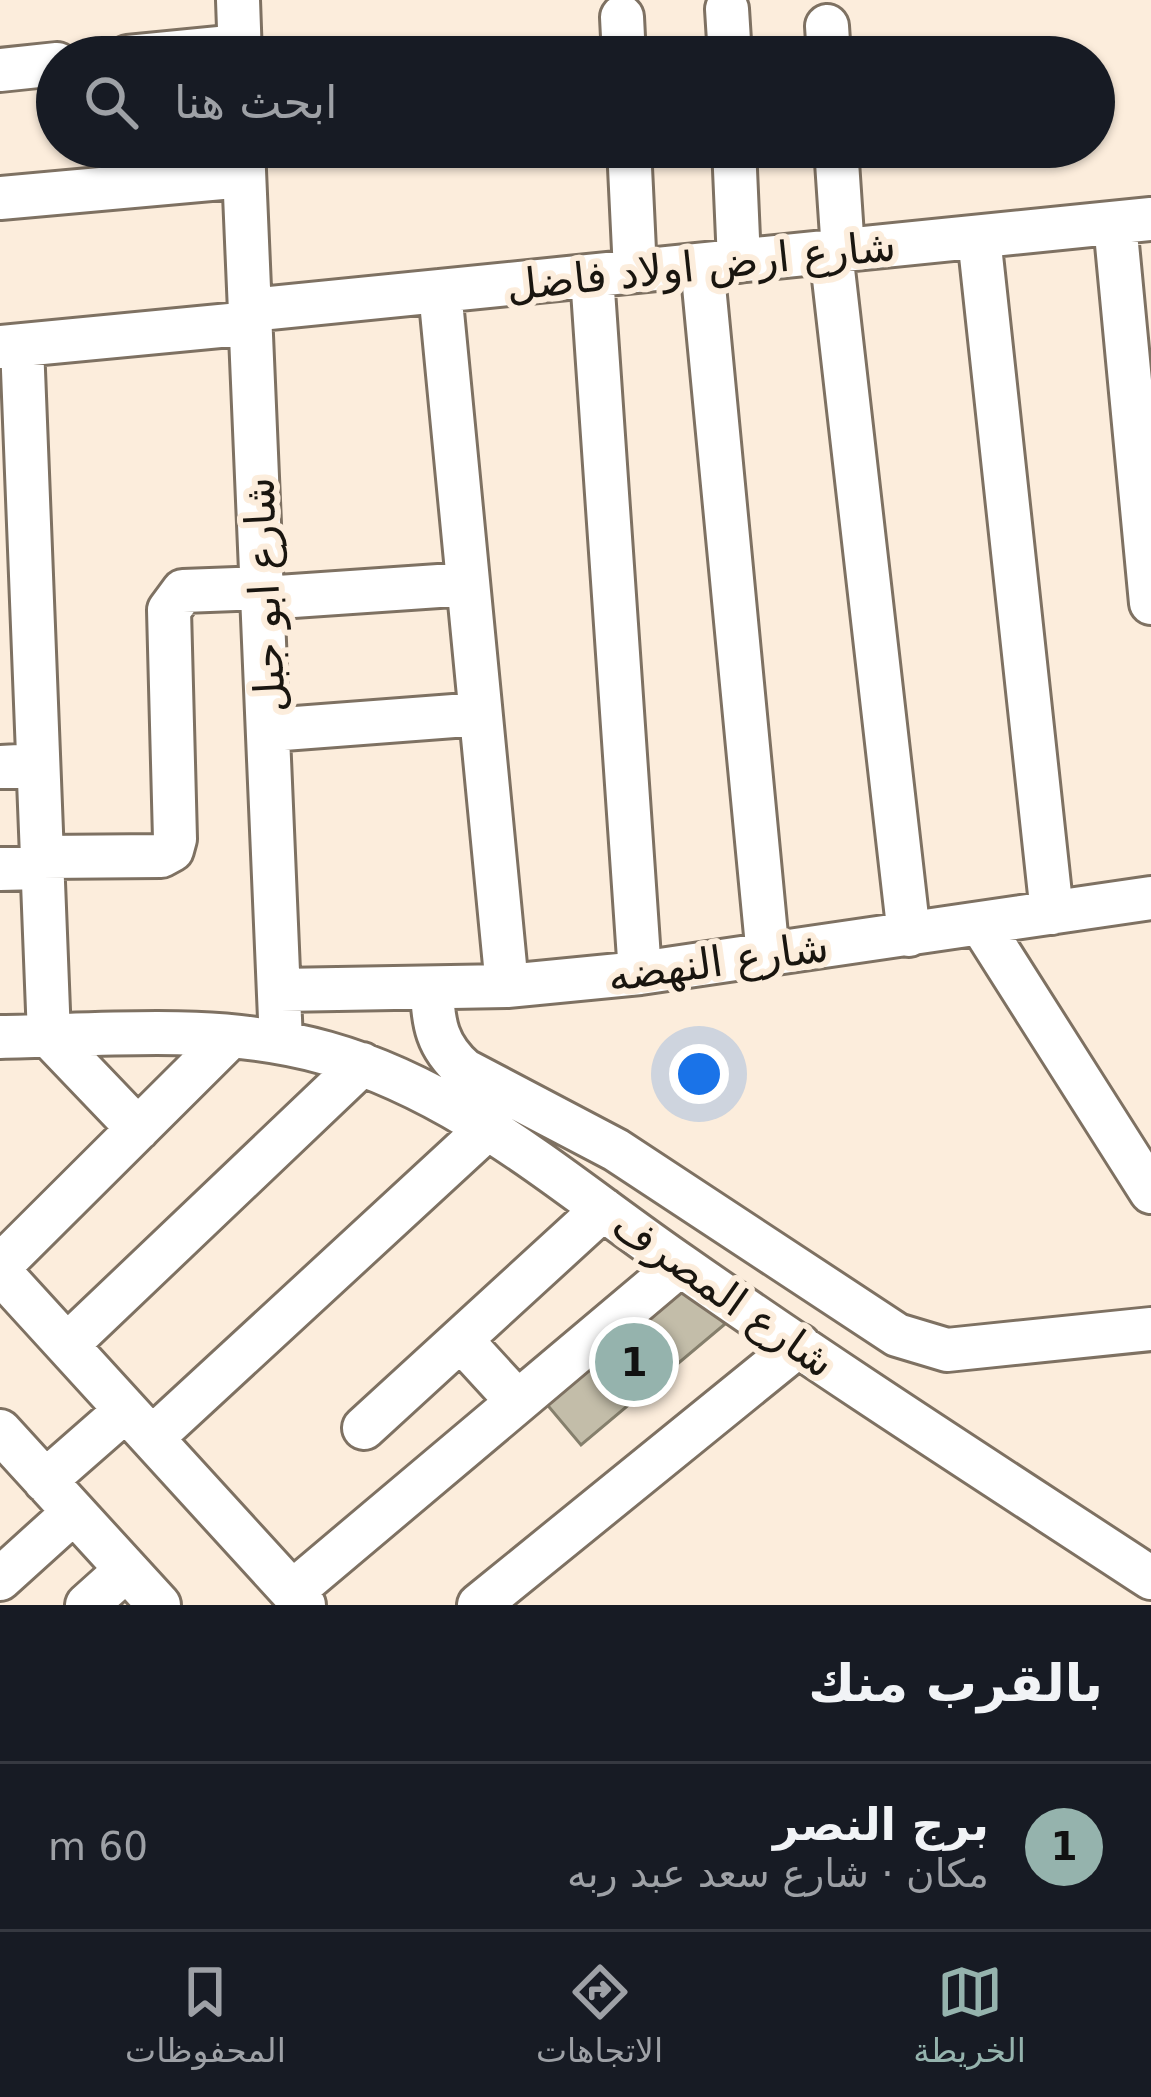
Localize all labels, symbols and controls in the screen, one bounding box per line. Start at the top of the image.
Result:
search box [36,36,1115,168]
icon: search [78,69,144,135]
text: ابحث هنا [174,76,338,129]
street label: شارع ارض اولاد فاضل [504,221,898,310]
street label: شارع ابو جبل [234,476,295,714]
street label: شارع النهضه [605,922,832,1002]
your location [669,1044,729,1104]
street label: شارع المصرف [604,1199,844,1388]
pin: 1 [595,1317,673,1407]
text: بالقرب منك [808,1654,1103,1713]
text: برج النصر [773,1798,989,1851]
text: 60 m [48,1824,148,1869]
text: 1 [1050,1824,1078,1869]
text: مكان · شارع سعد عبد ربه [567,1851,989,1896]
tab: المحفوظات [125,1959,286,2070]
tab: الاتجاهات [536,1959,663,2070]
tab: الخريطة [913,1959,1026,2070]

